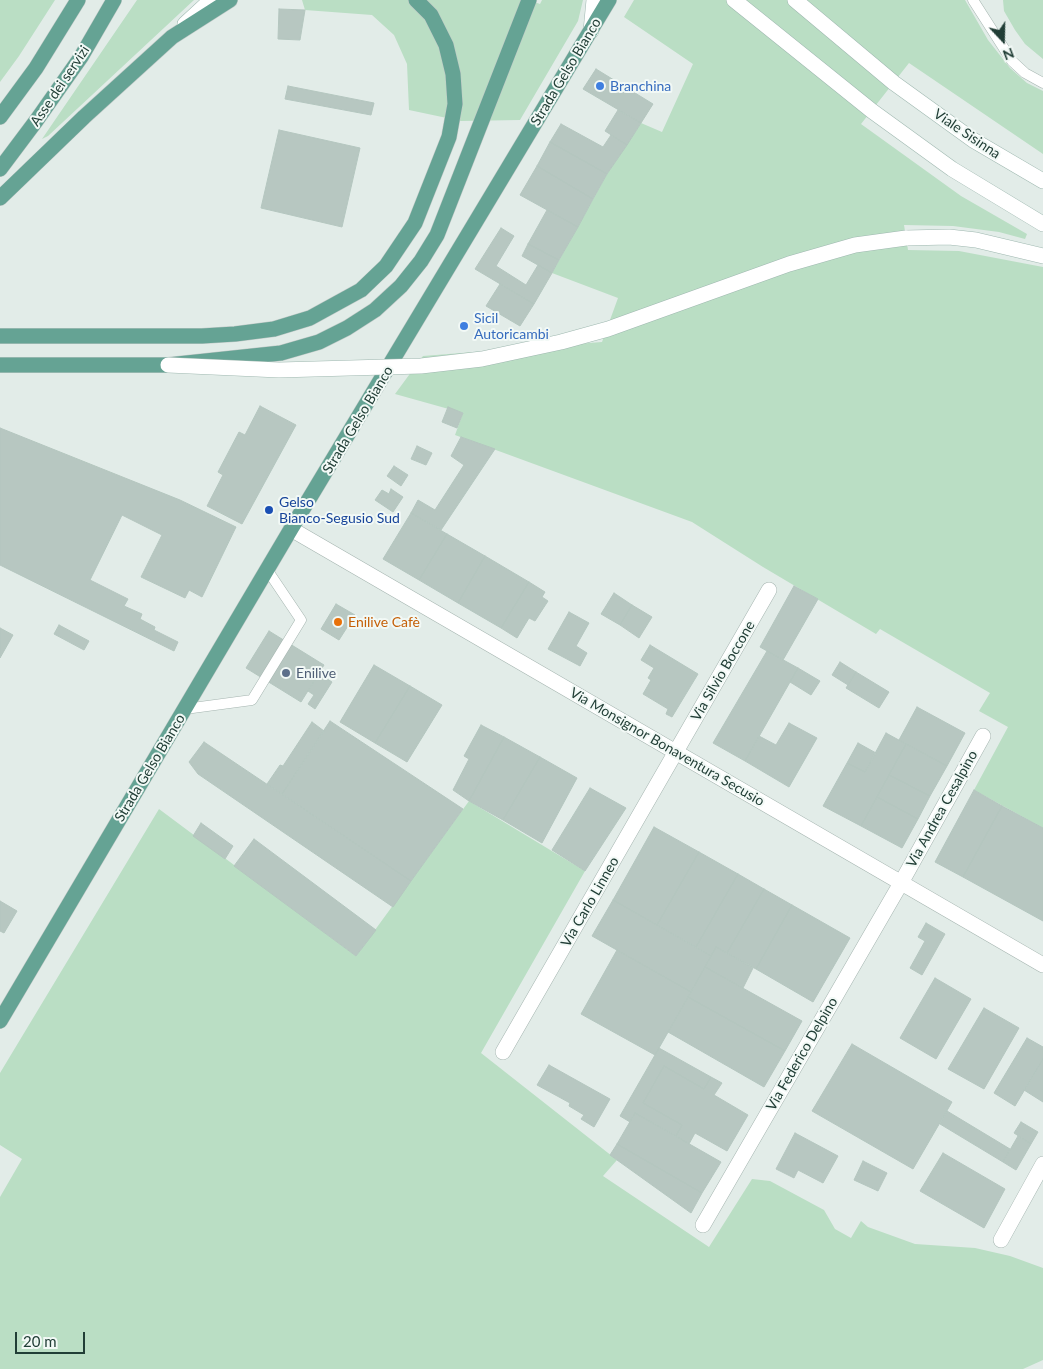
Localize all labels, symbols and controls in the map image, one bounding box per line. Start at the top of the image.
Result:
street label: Strada Gelso Bianco [527,15,605,129]
north arrow [978,15,1028,65]
street label: Asse dei servizi [27,43,93,129]
text: N [1000,45,1017,64]
place label: Branchina [610,78,671,94]
marker: Branchina [594,80,606,92]
street label: Viale Sisinna [930,106,1004,162]
place label: Sicil Autoricambi [474,310,549,342]
marker: Sicil Autoricambi [458,320,470,332]
street label: Strada Gelso Bianco [319,363,397,477]
place label: Gelso Bianco-Segusio Sud [279,494,400,526]
marker: Gelso Bianco-Segusio Sud [263,504,275,516]
place label: Enilive Cafè [348,614,420,630]
marker: Enilive Cafè [332,616,344,628]
street label: Via Silvio Boccone [688,618,758,724]
place label: Enilive [296,665,336,681]
marker: Enilive [280,667,292,679]
street label: Via Monsignor Bonaventura Secusio [567,684,767,810]
street label: Strada Gelso Bianco [111,711,189,825]
street label: Via Andrea Cesalpino [903,748,981,870]
street label: Via Carlo Linneo [557,854,623,950]
street label: Via Federico Delpino [763,994,841,1114]
scale bar [18,1322,88,1354]
text: 20 m [23,1332,57,1350]

